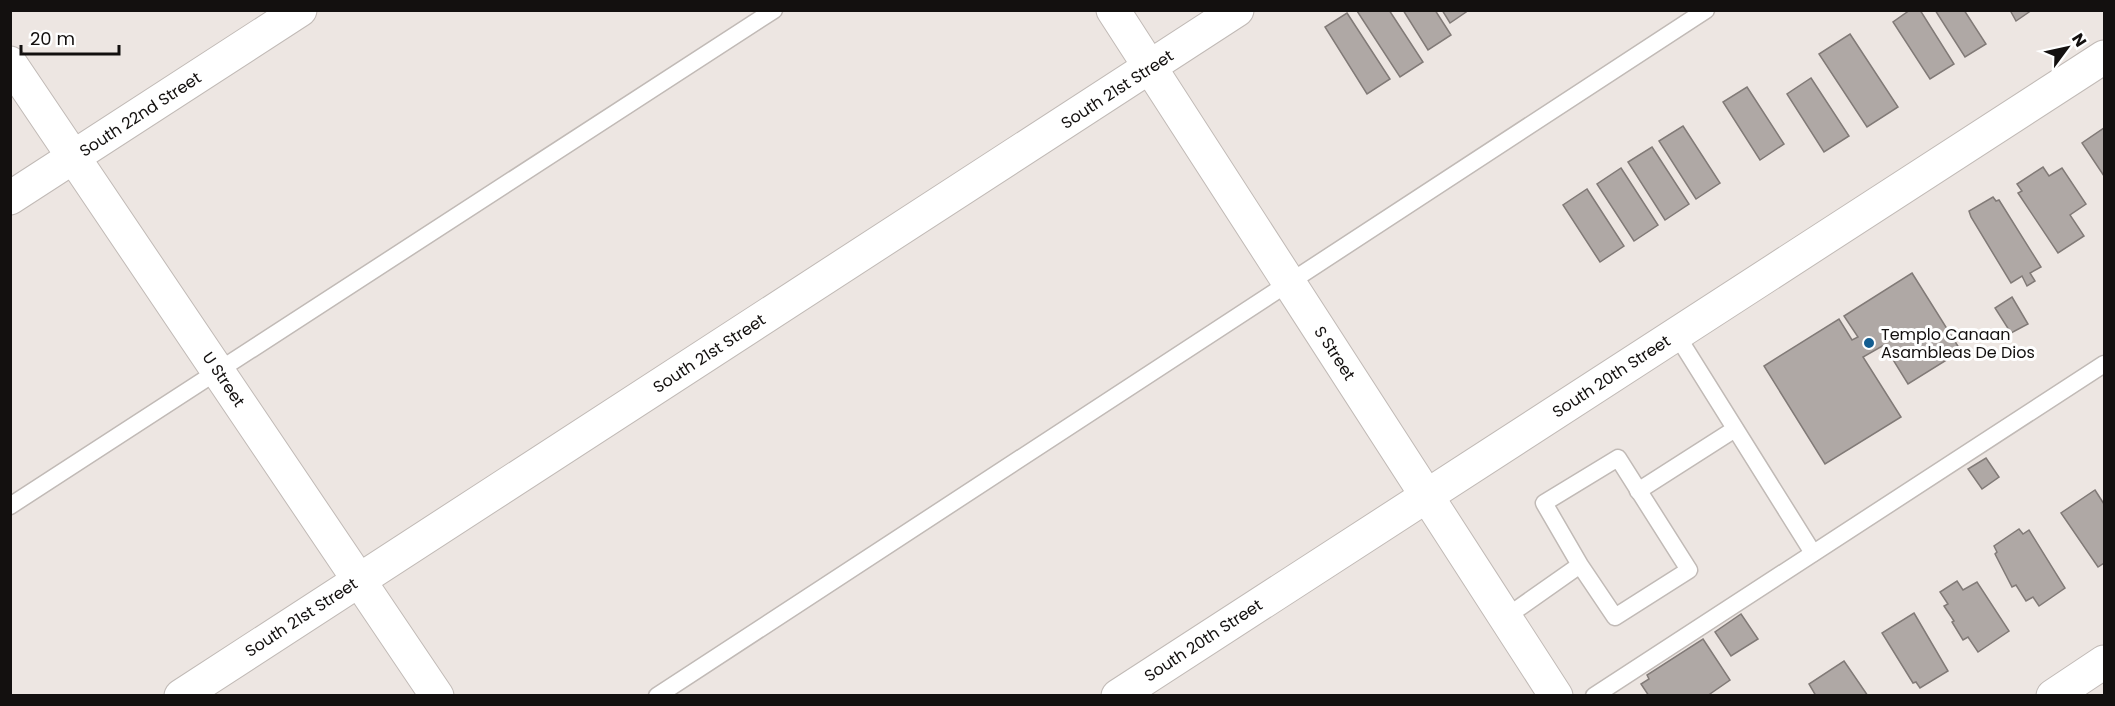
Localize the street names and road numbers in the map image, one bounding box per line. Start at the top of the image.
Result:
street label: South 21st Street [1057,44,1178,134]
street label: South 22nd Street [75,66,206,162]
street label: South 21st Street [649,308,770,398]
street label: S Street [1308,322,1361,385]
street label: South 20th Street [1548,329,1675,423]
street label: U Street [197,347,251,412]
street label: South 21st Street [241,572,362,662]
street label: South 20th Street [1140,593,1267,687]

